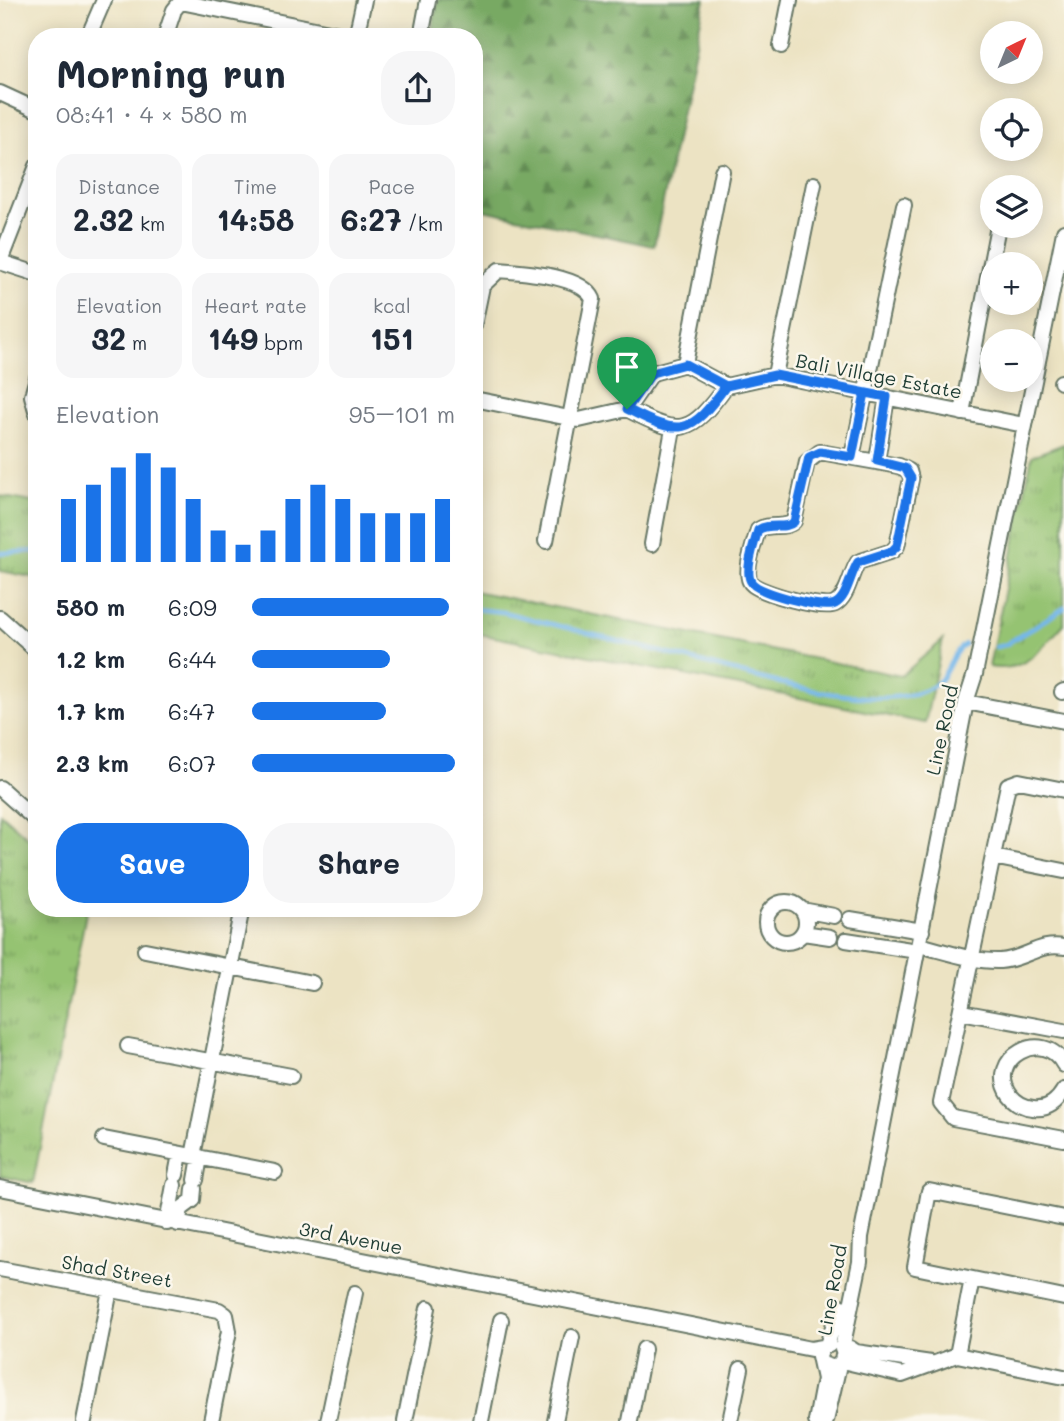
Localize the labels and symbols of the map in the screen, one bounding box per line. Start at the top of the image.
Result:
north arrow [980,21,1043,84]
pin [597,337,657,409]
street label: Bali Village Estate [794,347,964,404]
street label: Line Road [920,683,963,777]
street label: 3rd Avenue [297,1215,405,1260]
street label: Line Road [811,1243,852,1337]
street label: Shad Street [60,1248,174,1293]

